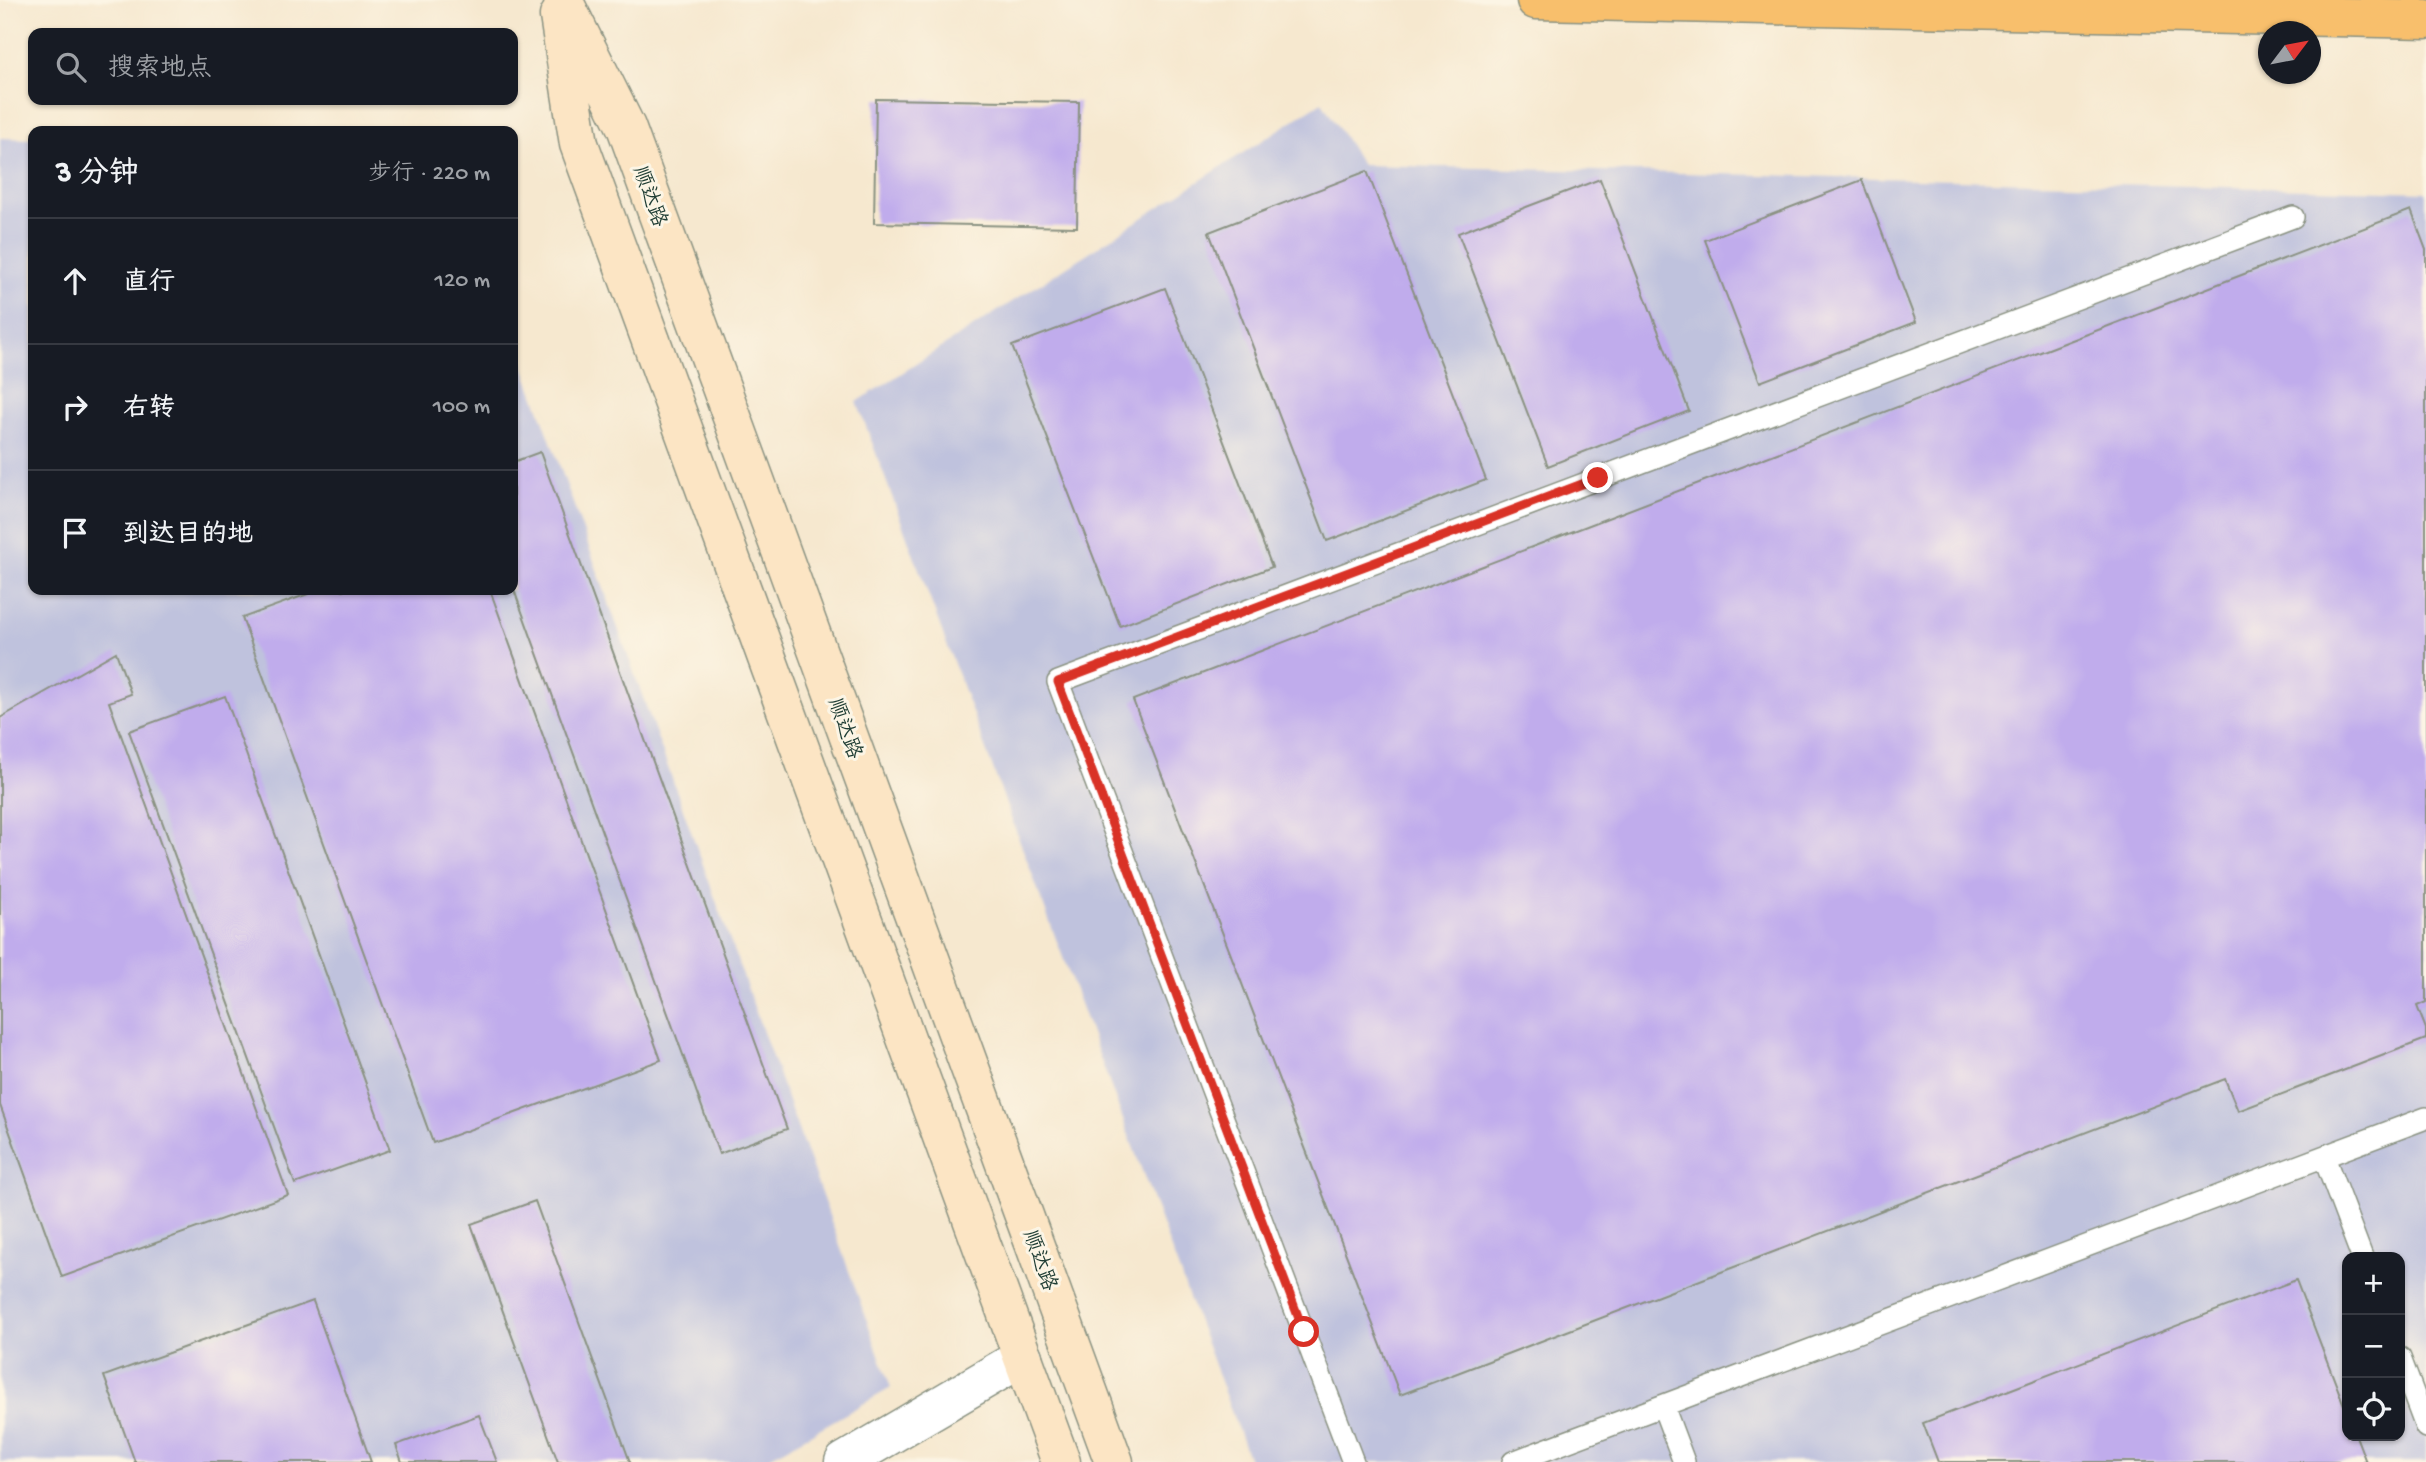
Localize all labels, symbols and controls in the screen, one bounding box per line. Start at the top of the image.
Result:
north arrow [2258,21,2321,84]
search box [28,28,518,105]
icon: search [52,48,90,86]
text: 搜索地点 [108,55,212,86]
text: 3 分钟 [56,158,139,193]
text: 步行 · 220 m [368,161,490,188]
street label: 顺达路 [625,163,672,231]
icon: ahead [56,262,94,300]
text: 120 m [435,268,490,295]
text: 直行 [123,269,175,300]
icon: right [56,388,94,426]
text: 100 m [433,394,490,421]
text: 右转 [123,395,175,426]
route end [1582,462,1613,493]
icon: arrive [56,514,94,552]
text: 到达目的地 [123,521,253,552]
street label: 顺达路 [820,695,867,763]
street label: 顺达路 [1015,1227,1062,1295]
map controls [2342,1252,2405,1441]
button: + [2342,1252,2405,1315]
button: − [2342,1315,2405,1378]
route start [1288,1316,1319,1347]
button: locate [2342,1378,2405,1441]

